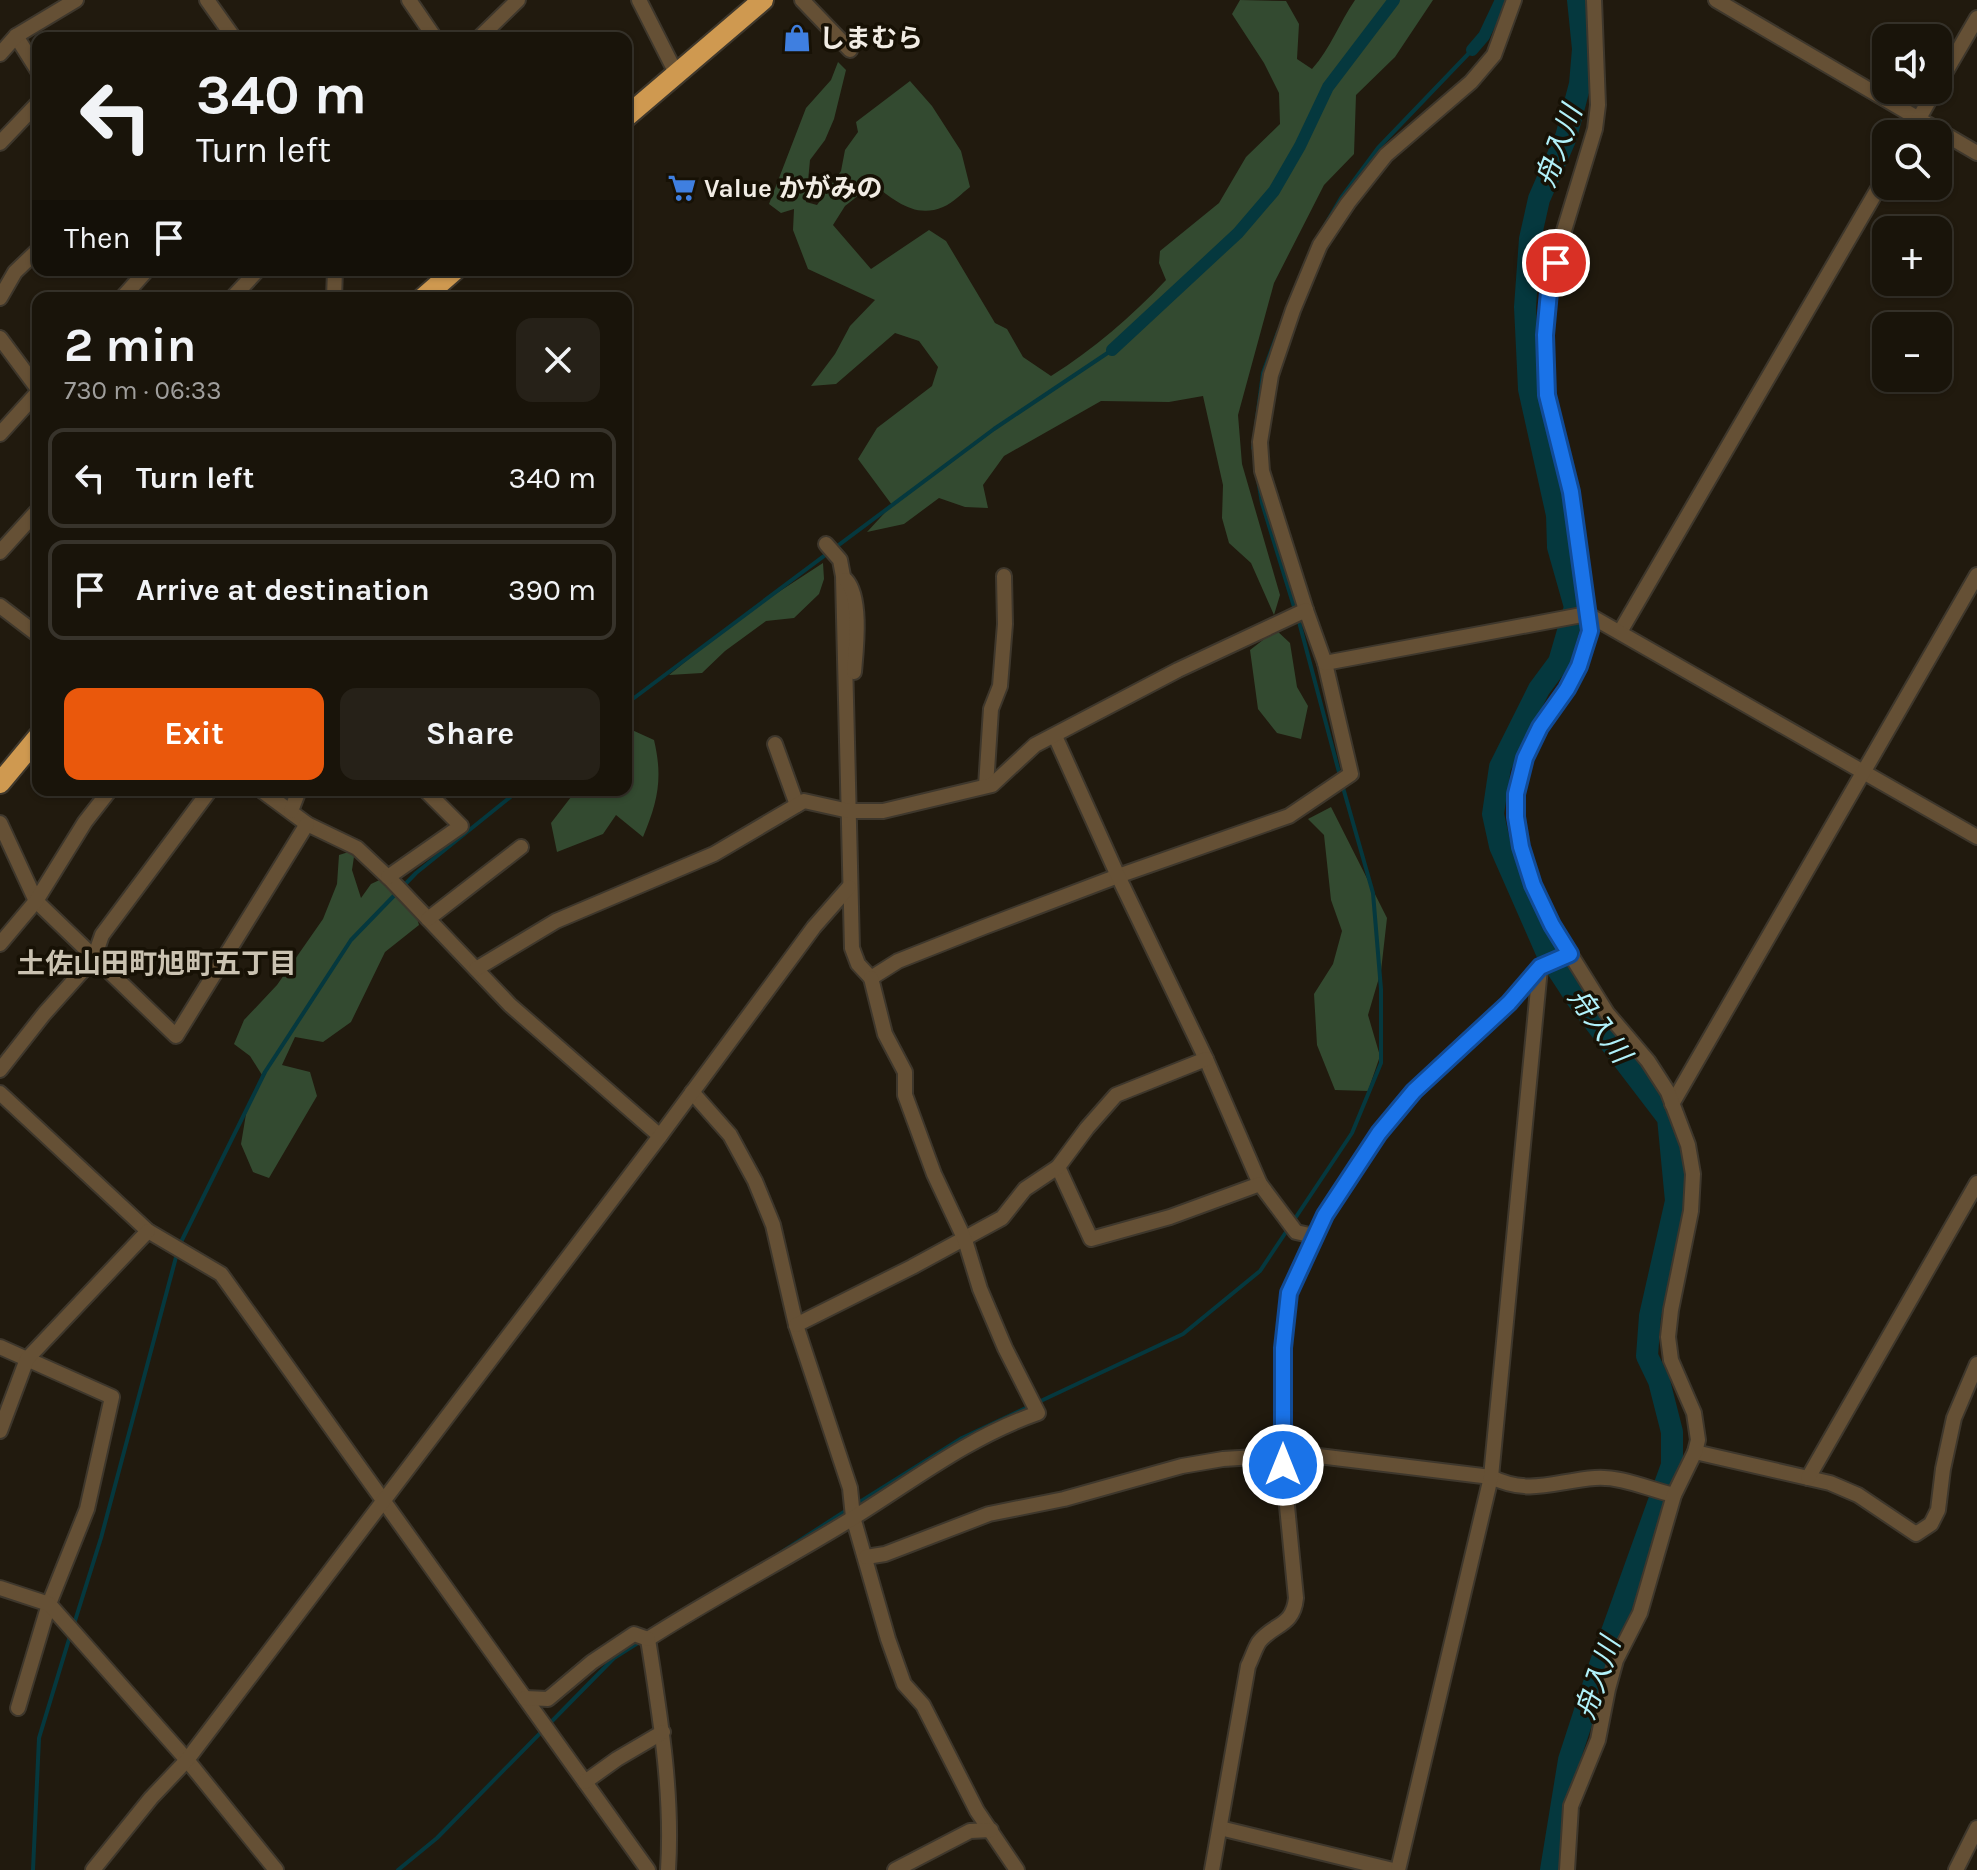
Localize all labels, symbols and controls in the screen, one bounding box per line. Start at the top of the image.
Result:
shop icon: しまむら [782,23,812,53]
place label: しまむら [819,23,923,54]
map controls [1872,24,1952,392]
button: sound [1872,24,1952,104]
text: 340 m [196,62,367,127]
icon: left [64,64,168,168]
water label: 舟入川 [1529,98,1589,191]
button: search [1872,120,1952,200]
text: Turn left [196,129,331,171]
supermarket icon: Value かがみの [667,173,697,203]
place label: Value かがみの [704,173,882,204]
icon: arrive [147,216,191,260]
button: + [1872,216,1952,296]
text: Then [64,220,131,256]
pin [1522,229,1590,297]
icon: arrive [1534,241,1578,285]
button: − [1872,312,1952,392]
text: 2 min [64,317,196,373]
button: close [516,318,600,402]
text: 730 m · 06:33 [64,375,222,406]
icon: left [68,456,112,500]
text: Turn left [136,460,254,496]
text: 340 m [509,460,596,496]
icon: arrive [68,568,112,612]
text: Arrive at destination [136,572,430,608]
text: 390 m [508,572,596,608]
button: Exit [64,688,324,780]
button: Share [340,688,600,780]
district label: 土佐山田町旭町五丁目 [17,947,297,980]
water label: 舟入川 [1562,982,1639,1071]
position arrow [1241,1423,1325,1507]
water label: 舟入川 [1568,1630,1628,1723]

